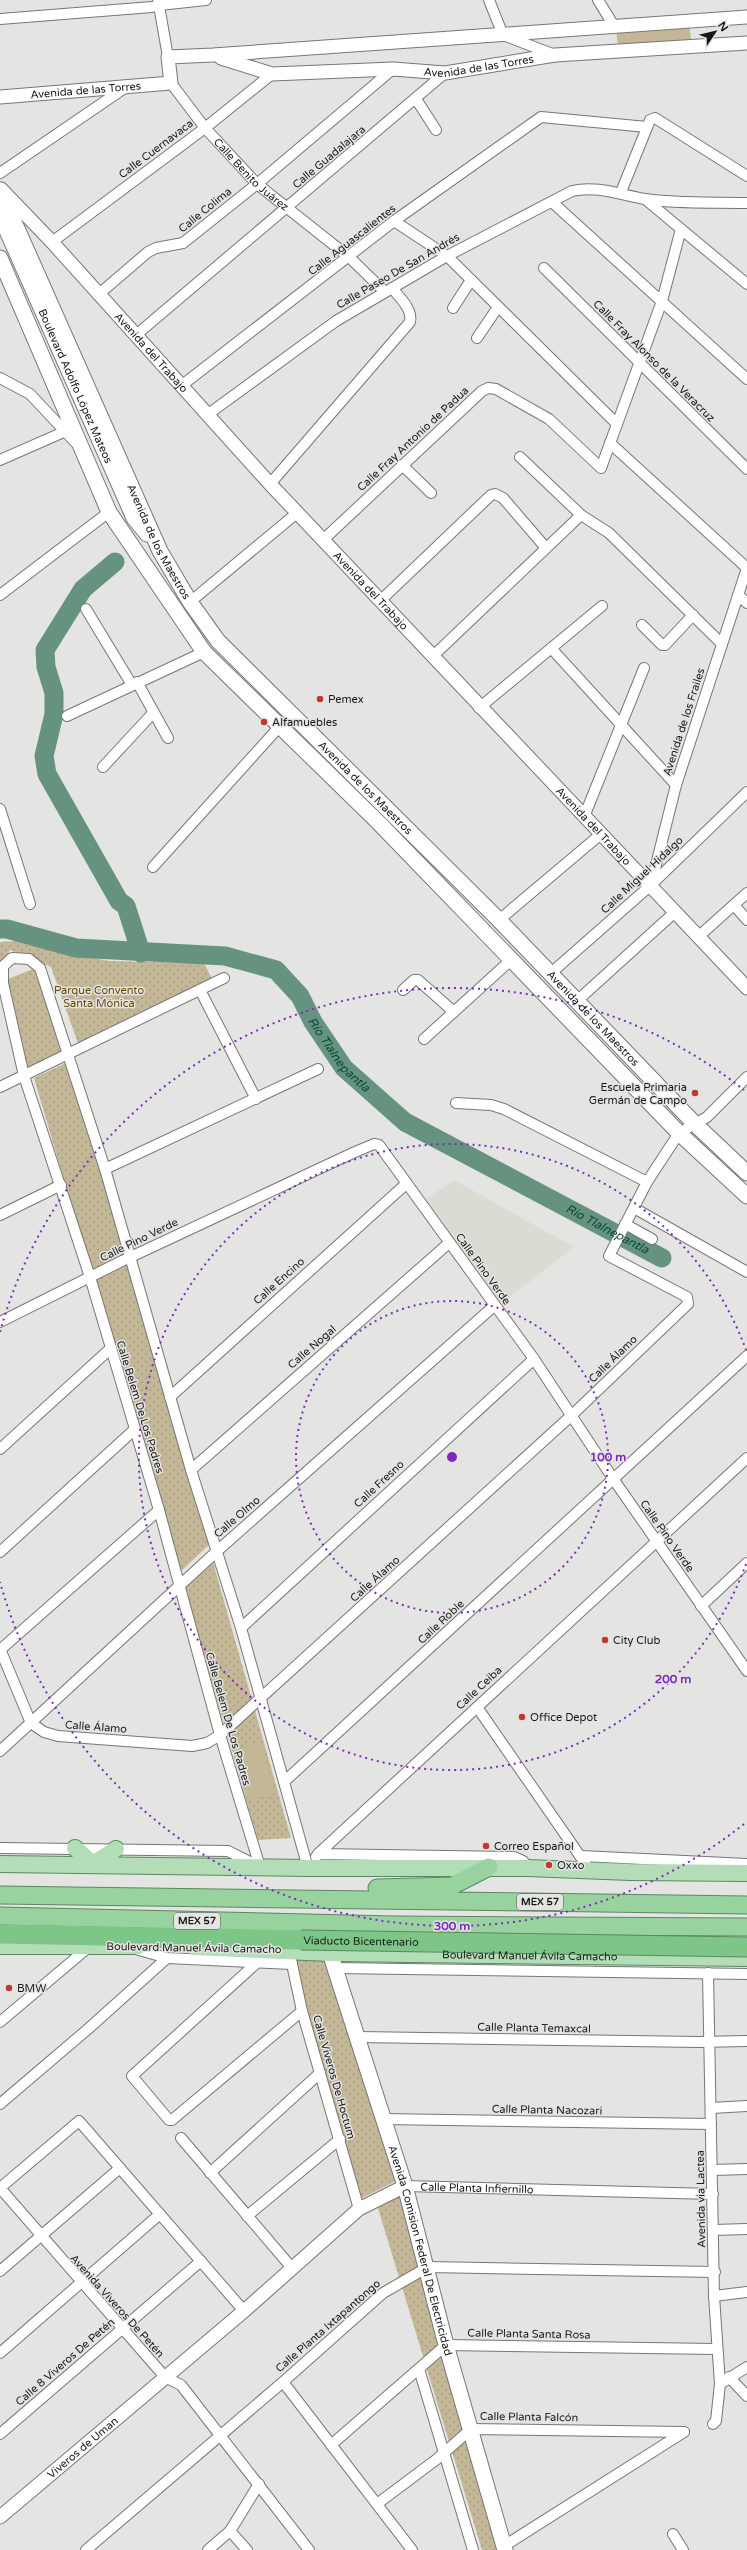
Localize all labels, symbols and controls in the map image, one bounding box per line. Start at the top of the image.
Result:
north arrow [695,12,735,52]
text: N [715,19,731,34]
street label: Avenida de las Torres [423,52,535,80]
street label: Avenida de las Torres [30,79,142,101]
street label: Calle Cuernavaca [116,117,196,181]
street label: Calle Guadalajara [290,123,368,191]
street label: Calle Benito Juárez [211,135,292,214]
street label: Calle Colima [176,185,234,235]
street label: Calle Aguascalientes [306,202,398,278]
street label: Calle Paseo De San Andrés [334,230,462,312]
street label: Calle Fray Alonso de la Veracruz [590,297,718,425]
street label: Boulevard Adolfo López Mateos [36,307,115,465]
street label: Avenida del Trabajo [112,310,191,395]
street label: Calle Fray Antonio de Padua [355,384,471,494]
street label: Avenida de los Maestros [125,482,193,602]
street label: Avenida del Trabajo [331,549,411,633]
street label: Avenida de los Frailes [660,666,708,778]
place label: Pemex [328,693,364,706]
marker: Pemex [315,694,325,704]
place label: Alfamuebles [272,716,337,729]
marker: Alfamuebles [259,717,269,727]
street label: Avenida de los Maestros [316,738,415,837]
street label: Avenida del Trabajo [553,784,634,868]
street label: Calle Miguel Hidalgo [598,833,686,916]
street label: Avenida de los Maestros [544,968,642,1069]
park label: Parque Convento Santa Mónica [54,984,144,1010]
water label: Río Tlalnepantla [305,1015,373,1095]
place label: Escuela Primaria Germán de Campo [589,1081,687,1107]
marker: Escuela Primaria Germán de Campo [690,1088,700,1098]
water label: Río Tlalnepantla [563,1201,651,1257]
street label: Calle Pino Verde [98,1215,180,1265]
street label: Calle Pino Verde [453,1231,513,1307]
street label: Calle Encino [251,1255,307,1307]
street label: Calle Nogal [285,1323,339,1371]
street label: Calle Álamo [585,1332,640,1385]
street label: Calle Belem De Los Padres [114,1339,166,1475]
centre of rings [445,1450,459,1464]
text: 100 m [590,1450,626,1464]
street label: Calle Fresno [351,1457,407,1510]
street label: Calle Olmo [211,1493,263,1541]
street label: Calle Pino Verde [637,1497,697,1575]
street label: Calle Álamo [347,1552,403,1605]
street label: Calle Roble [415,1597,467,1647]
place label: City Club [613,1634,660,1647]
marker: City Club [600,1635,610,1645]
street label: Calle Belem De Los Padres [203,1651,253,1787]
street label: Calle Ceiba [453,1663,505,1713]
text: 200 m [655,1672,691,1686]
place label: Office Depot [530,1711,597,1724]
marker: Office Depot [517,1712,527,1722]
street label: Calle Álamo [64,1717,128,1736]
place label: Correo Español [494,1840,574,1853]
marker: Correo Español [481,1841,491,1851]
place label: Oxxo [557,1859,585,1872]
marker: Oxxo [544,1860,554,1870]
road number: MEX 57 [517,1894,563,1910]
road number: MEX 57 [174,1913,220,1929]
text: 300 m [434,1919,470,1933]
street label: Viaducto Bicentenario [303,1934,419,1948]
street label: Boulevard Manuel Ávila Camacho [106,1939,282,1956]
street label: Boulevard Manuel Ávila Camacho [442,1948,618,1963]
place label: BMW [17,1982,46,1995]
marker: BMW [4,1983,14,1993]
street label: Calle Viveros De Hoctum [310,2014,358,2140]
street label: Calle Planta Temaxcal [477,2021,591,2035]
street label: Calle Planta Nacozari [492,2103,602,2117]
street label: Avenida Comision Federal De Electricidad [386,2144,455,2357]
street label: Avenida via Lactea [694,2150,708,2248]
street label: Calle Planta Infiernillo [420,2180,534,2196]
street label: Avenida Viveros De Petén [67,2252,167,2360]
street label: Calle Planta Ixtapantongo [273,2277,383,2375]
street label: Calle 8 Viveros De Petén [13,2315,117,2409]
street label: Calle Planta Santa Rosa [467,2326,591,2342]
street label: Calle Planta Falcón [480,2410,578,2424]
street label: Viveros de Uman [45,2414,120,2481]

